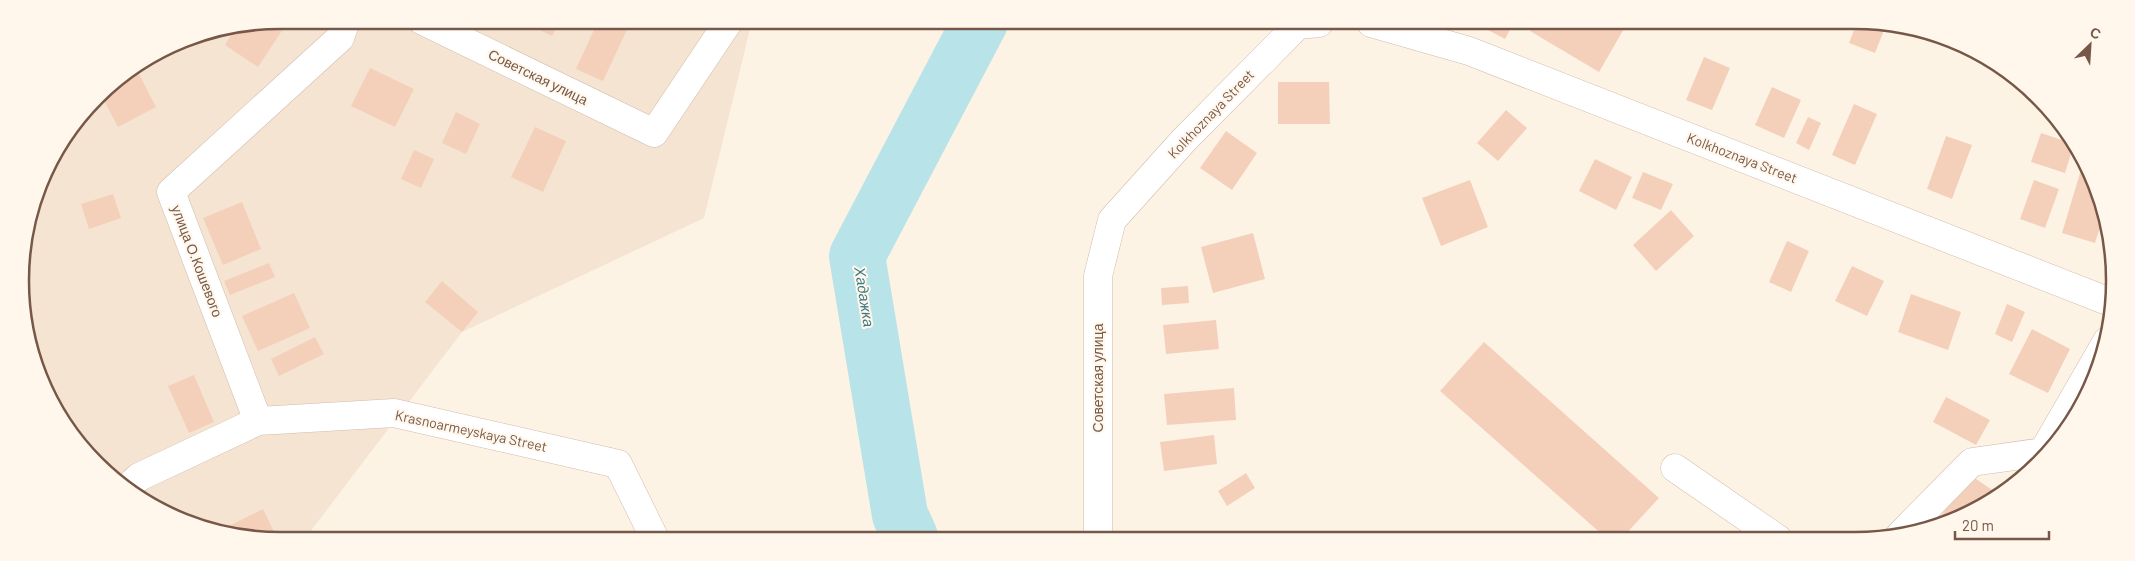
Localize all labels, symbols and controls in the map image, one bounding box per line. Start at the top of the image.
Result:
north arrow [2065,20,2115,70]
text: С [2088,23,2104,43]
street label: Советская улица [486,45,591,108]
street label: Kolkhoznaya Street [1164,66,1257,162]
street label: Kolkhoznaya Street [1685,129,1800,186]
street label: улица О.Кошевого [168,202,227,319]
water label: Хадажка [851,264,879,328]
street label: Советская улица [1089,323,1106,432]
street label: Krasnoarmeyskaya Street [394,406,549,455]
scale bar [1955,508,2049,540]
text: 20 m [1962,516,1994,534]

